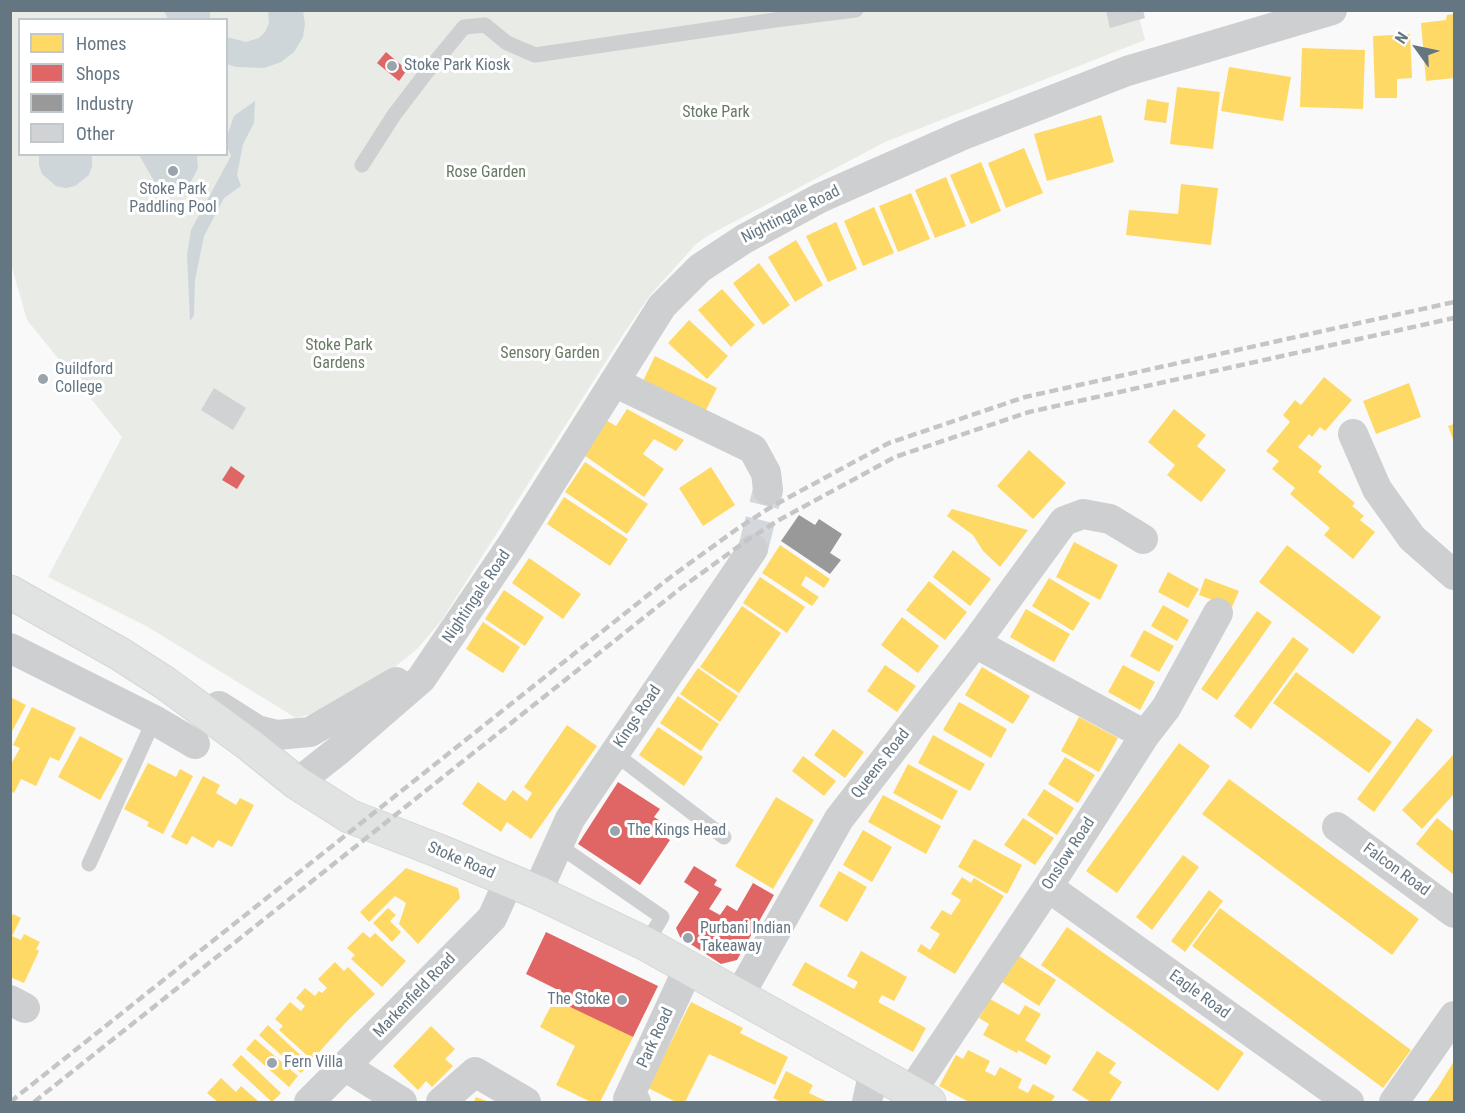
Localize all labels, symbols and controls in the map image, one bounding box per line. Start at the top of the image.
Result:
legend [18,18,228,156]
north arrow [1387,18,1447,78]
text: N [1391,29,1412,47]
text: Homes [76,33,126,54]
place label: Stoke Park Kiosk [404,56,510,76]
marker: Stoke Park Kiosk [385,59,399,73]
text: Shops [76,63,120,84]
text: Industry [76,93,134,114]
park label: Stoke Park [682,103,750,123]
text: Other [76,123,115,144]
park label: Rose Garden [446,163,526,183]
marker: Stoke Park Paddling Pool [166,164,180,178]
place label: Stoke Park Paddling Pool [129,180,217,218]
street label: Nightingale Road [739,182,843,248]
park label: Stoke Park Gardens [305,336,373,374]
park label: Sensory Garden [500,344,600,364]
place label: Guildford College [55,360,113,398]
marker: Guildford College [36,372,50,386]
street label: Nightingale Road [439,547,515,647]
street label: Kings Road [610,682,666,752]
street label: Queens Road [848,725,914,803]
street label: Onslow Road [1038,814,1100,894]
place label: The Kings Head [627,821,726,841]
marker: The Kings Head [608,824,622,838]
street label: Stoke Road [424,838,498,884]
street label: Falcon Road [1359,839,1433,901]
place label: Purbani Indian Takeaway [700,919,791,957]
marker: Purbani Indian Takeaway [681,931,695,945]
street label: Markenfield Road [370,950,460,1042]
street label: Eagle Road [1165,967,1233,1023]
place label: The Stoke [547,990,610,1010]
marker: The Stoke [615,993,629,1007]
street label: Park Road [634,1005,678,1071]
place label: Fern Villa [284,1053,343,1073]
marker: Fern Villa [265,1056,279,1070]

